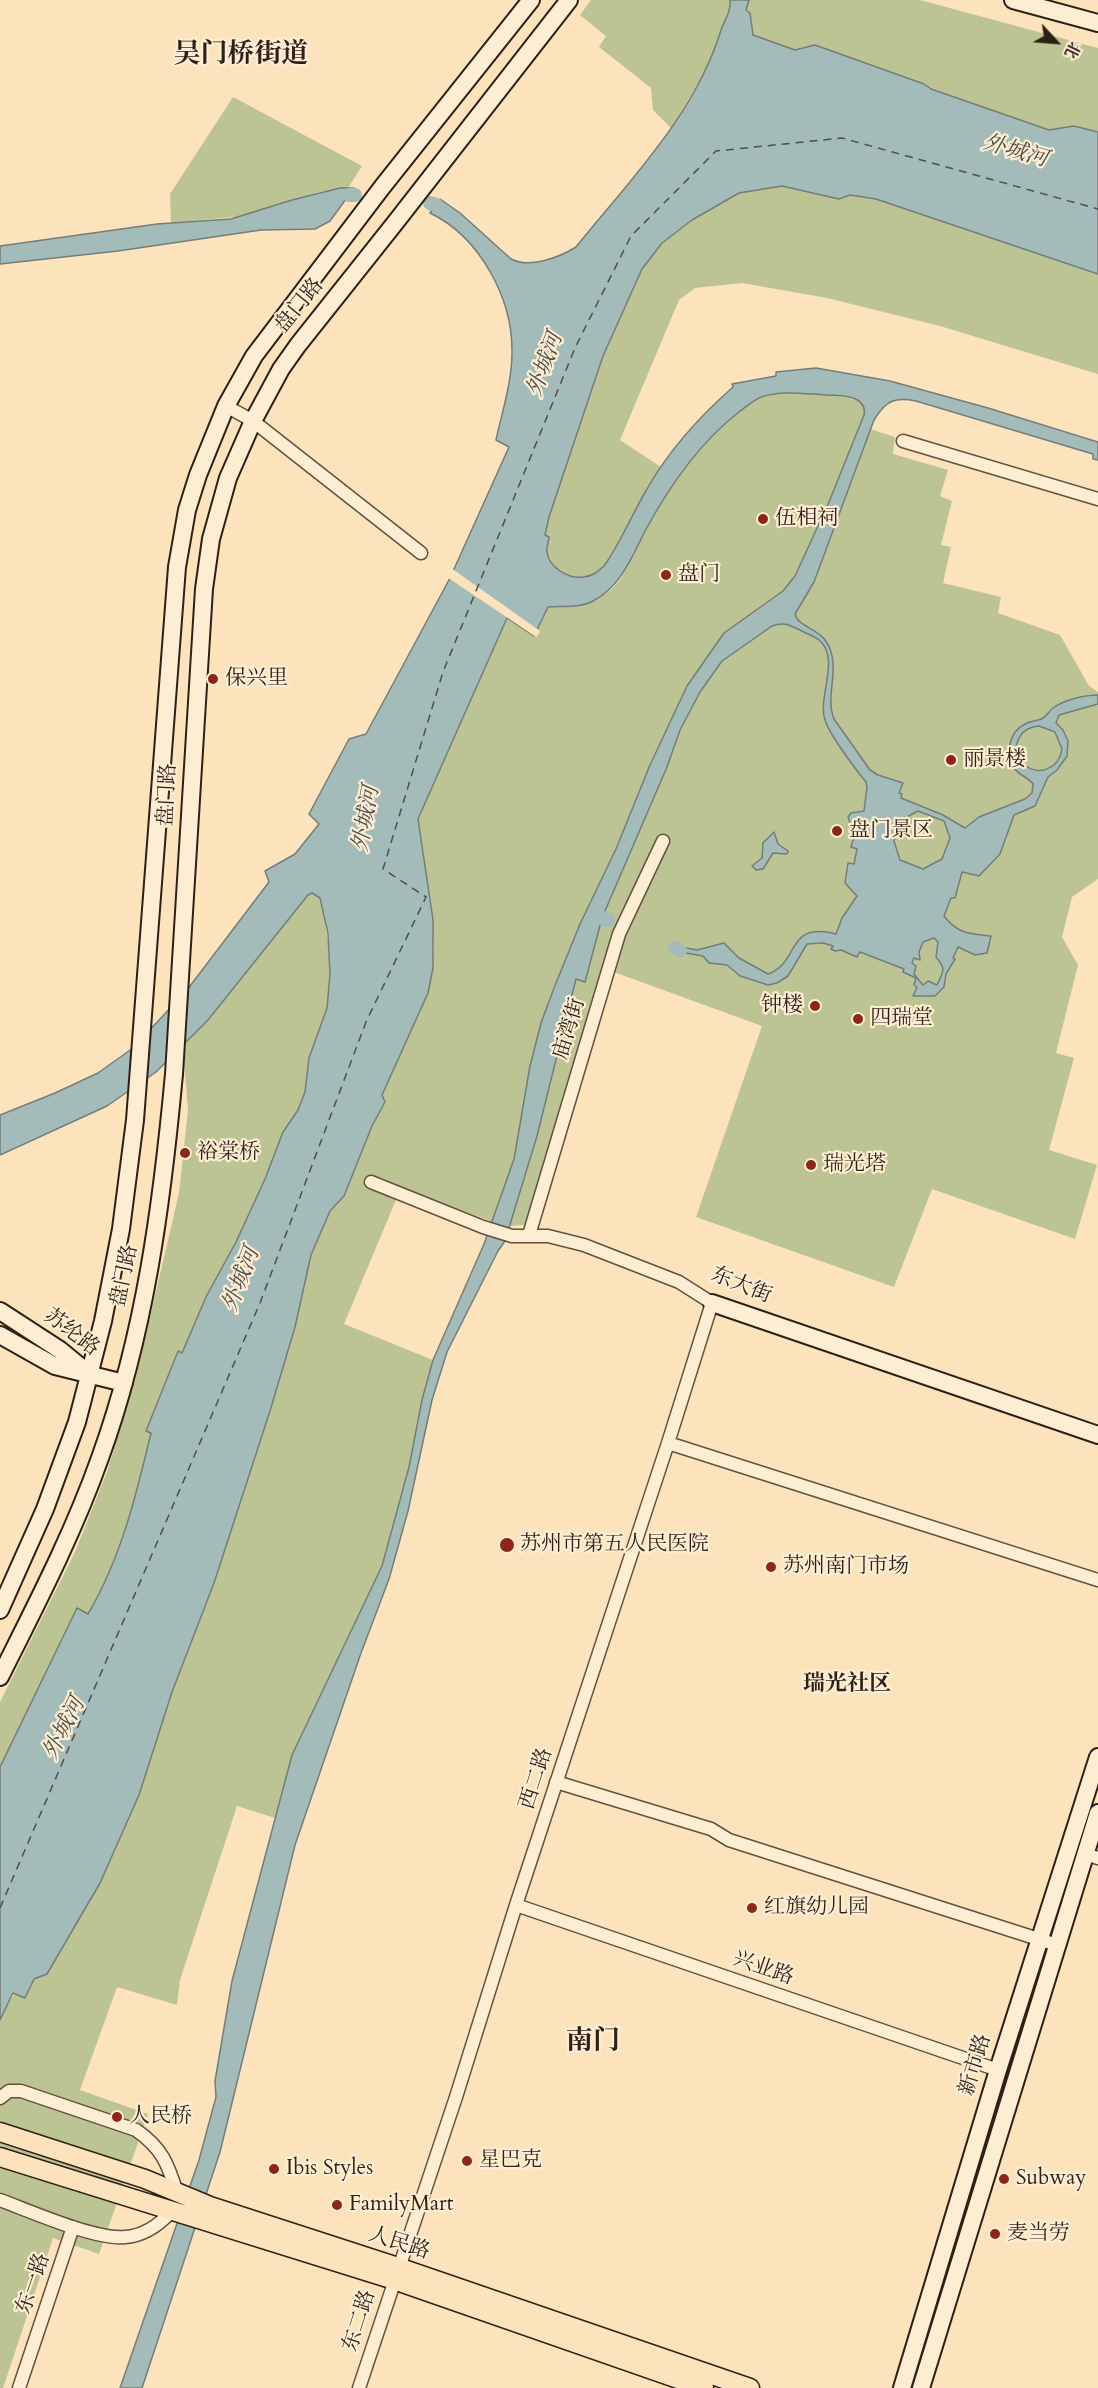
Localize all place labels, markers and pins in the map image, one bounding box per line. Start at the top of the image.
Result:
place label: 伍相祠 [775,506,838,532]
marker: 伍相祠 [756,512,770,526]
place label: 盘门 [678,562,720,588]
marker: 盘门 [659,568,673,582]
place label: 保兴里 [225,666,288,692]
marker: 保兴里 [206,672,220,686]
place label: 丽景楼 [963,747,1026,773]
marker: 丽景楼 [944,753,958,767]
place label: 盘门景区 [849,818,933,844]
marker: 盘门景区 [830,824,844,838]
place label: 钟楼 [761,993,803,1019]
marker: 钟楼 [808,999,822,1013]
place label: 四瑞堂 [870,1006,933,1032]
marker: 四瑞堂 [851,1012,865,1026]
place label: 裕棠桥 [197,1140,260,1166]
marker: 裕棠桥 [178,1146,192,1160]
place label: 瑞光塔 [823,1152,886,1178]
marker: 瑞光塔 [804,1158,818,1172]
place label: 苏州市第五人民医院 [520,1532,709,1558]
marker: 苏州市第五人民医院 [498,1536,516,1554]
place label: 苏州南门市场 [783,1554,909,1580]
marker: 苏州南门市场 [764,1560,778,1574]
place label: 红旗幼儿园 [764,1895,869,1921]
marker: 红旗幼儿园 [745,1901,759,1915]
place label: 人民桥 [129,2104,192,2130]
marker: 人民桥 [110,2110,124,2124]
place label: 星巴克 [479,2148,542,2174]
marker: 星巴克 [460,2154,474,2168]
place label: Ibis Styles [286,2156,373,2182]
marker: Ibis Styles [267,2162,281,2176]
place label: Subway [1016,2166,1086,2192]
marker: Subway [997,2172,1011,2186]
place label: FamilyMart [349,2192,453,2218]
marker: FamilyMart [330,2198,344,2212]
place label: 麦当劳 [1007,2221,1070,2247]
marker: 麦当劳 [988,2227,1002,2241]

